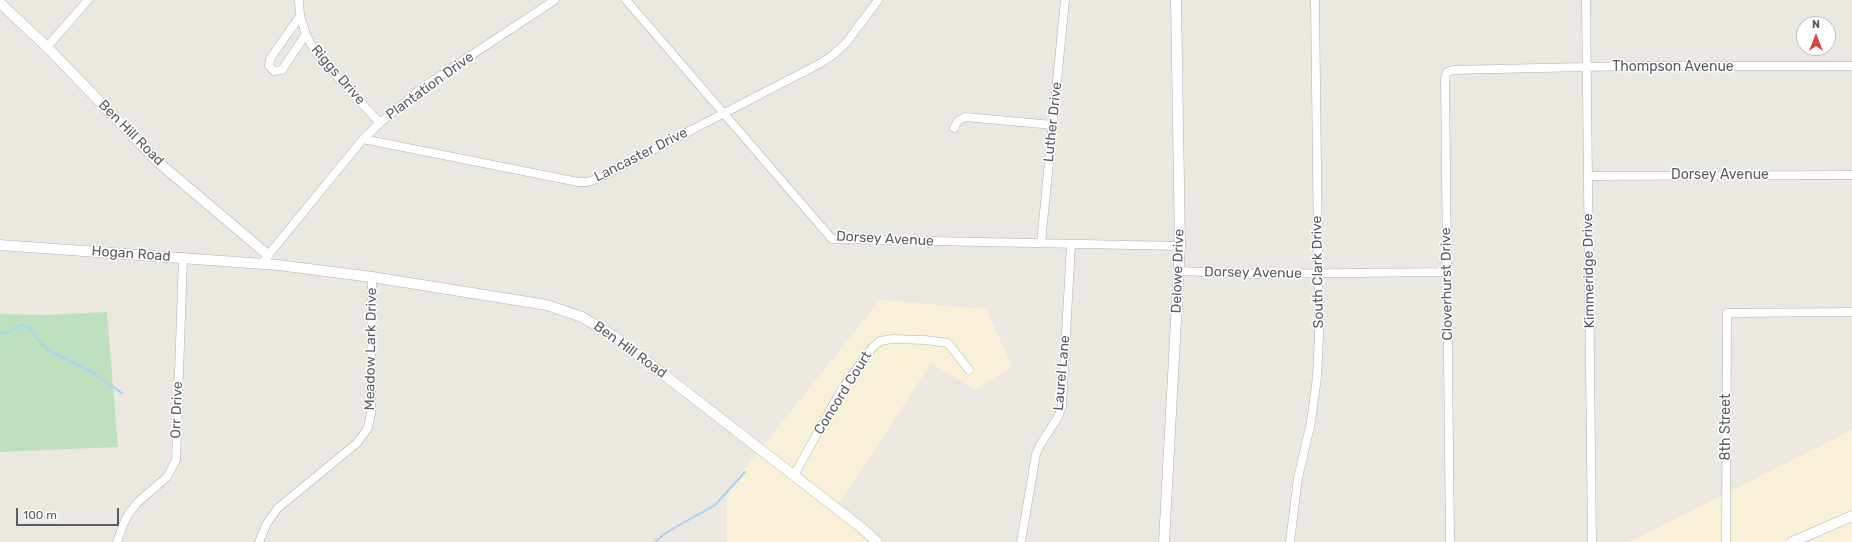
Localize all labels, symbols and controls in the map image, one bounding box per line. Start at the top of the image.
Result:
north arrow [1796,16,1836,56]
text: N [1812,18,1820,31]
street label: Riggs Drive [308,42,368,108]
street label: Plantation Drive [383,49,477,123]
street label: Thompson Avenue [1612,59,1734,75]
street label: Luther Drive [1040,81,1066,163]
street label: Ben Hill Road [95,97,167,169]
street label: Lancaster Drive [592,124,690,186]
street label: Dorsey Avenue [1671,167,1769,183]
street label: Kimmeridge Drive [1580,213,1598,329]
street label: South Clark Drive [1309,216,1327,328]
street label: Cloverhurst Drive [1438,227,1456,341]
street label: Dorsey Avenue [836,228,934,250]
street label: Delowe Drive [1168,228,1188,314]
street label: Hogan Road [91,243,171,265]
street label: Dorsey Avenue [1204,264,1302,282]
street label: Meadow Lark Drive [362,287,380,411]
street label: Ben Hill Road [590,318,670,382]
street label: Laurel Lane [1050,334,1074,412]
street label: Concord Court [811,348,875,438]
street label: Orr Drive [168,381,186,439]
street label: 8th Street [1718,394,1734,460]
scale bar [18,500,121,526]
text: 100 m [23,508,57,522]

